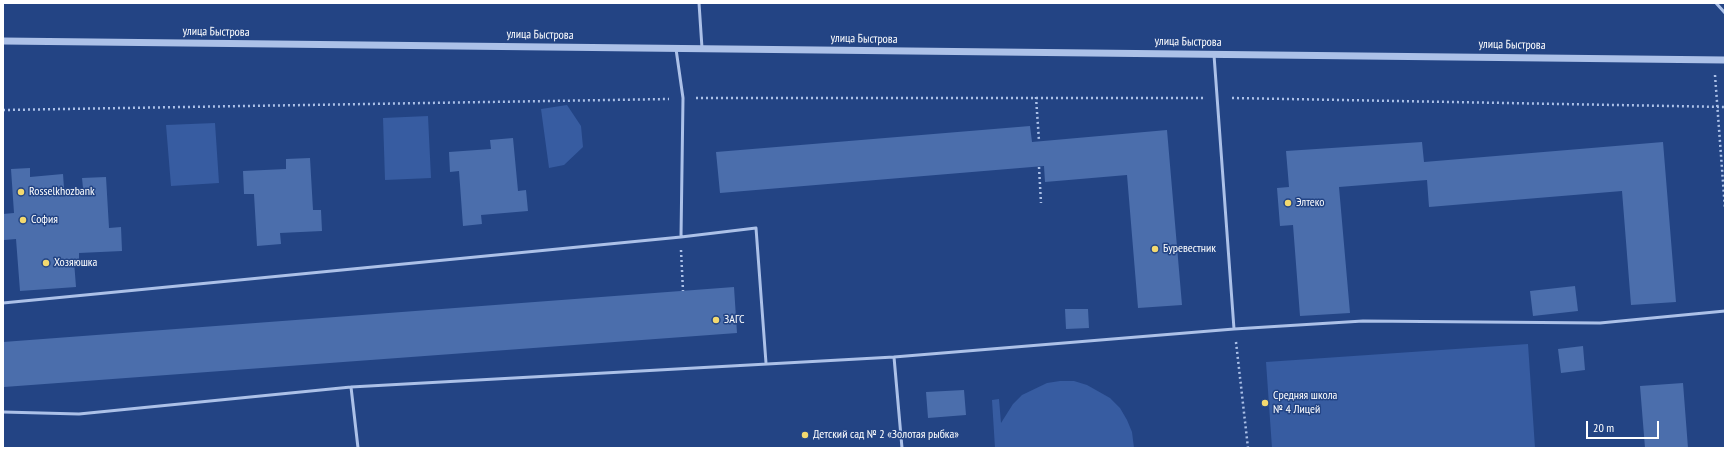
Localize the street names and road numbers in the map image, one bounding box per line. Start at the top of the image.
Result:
street label: улица Быстрова [182,24,250,40]
street label: улица Быстрова [506,27,574,43]
street label: улица Быстрова [830,31,898,47]
street label: улица Быстрова [1154,34,1222,50]
street label: улица Быстрова [1478,37,1546,53]

